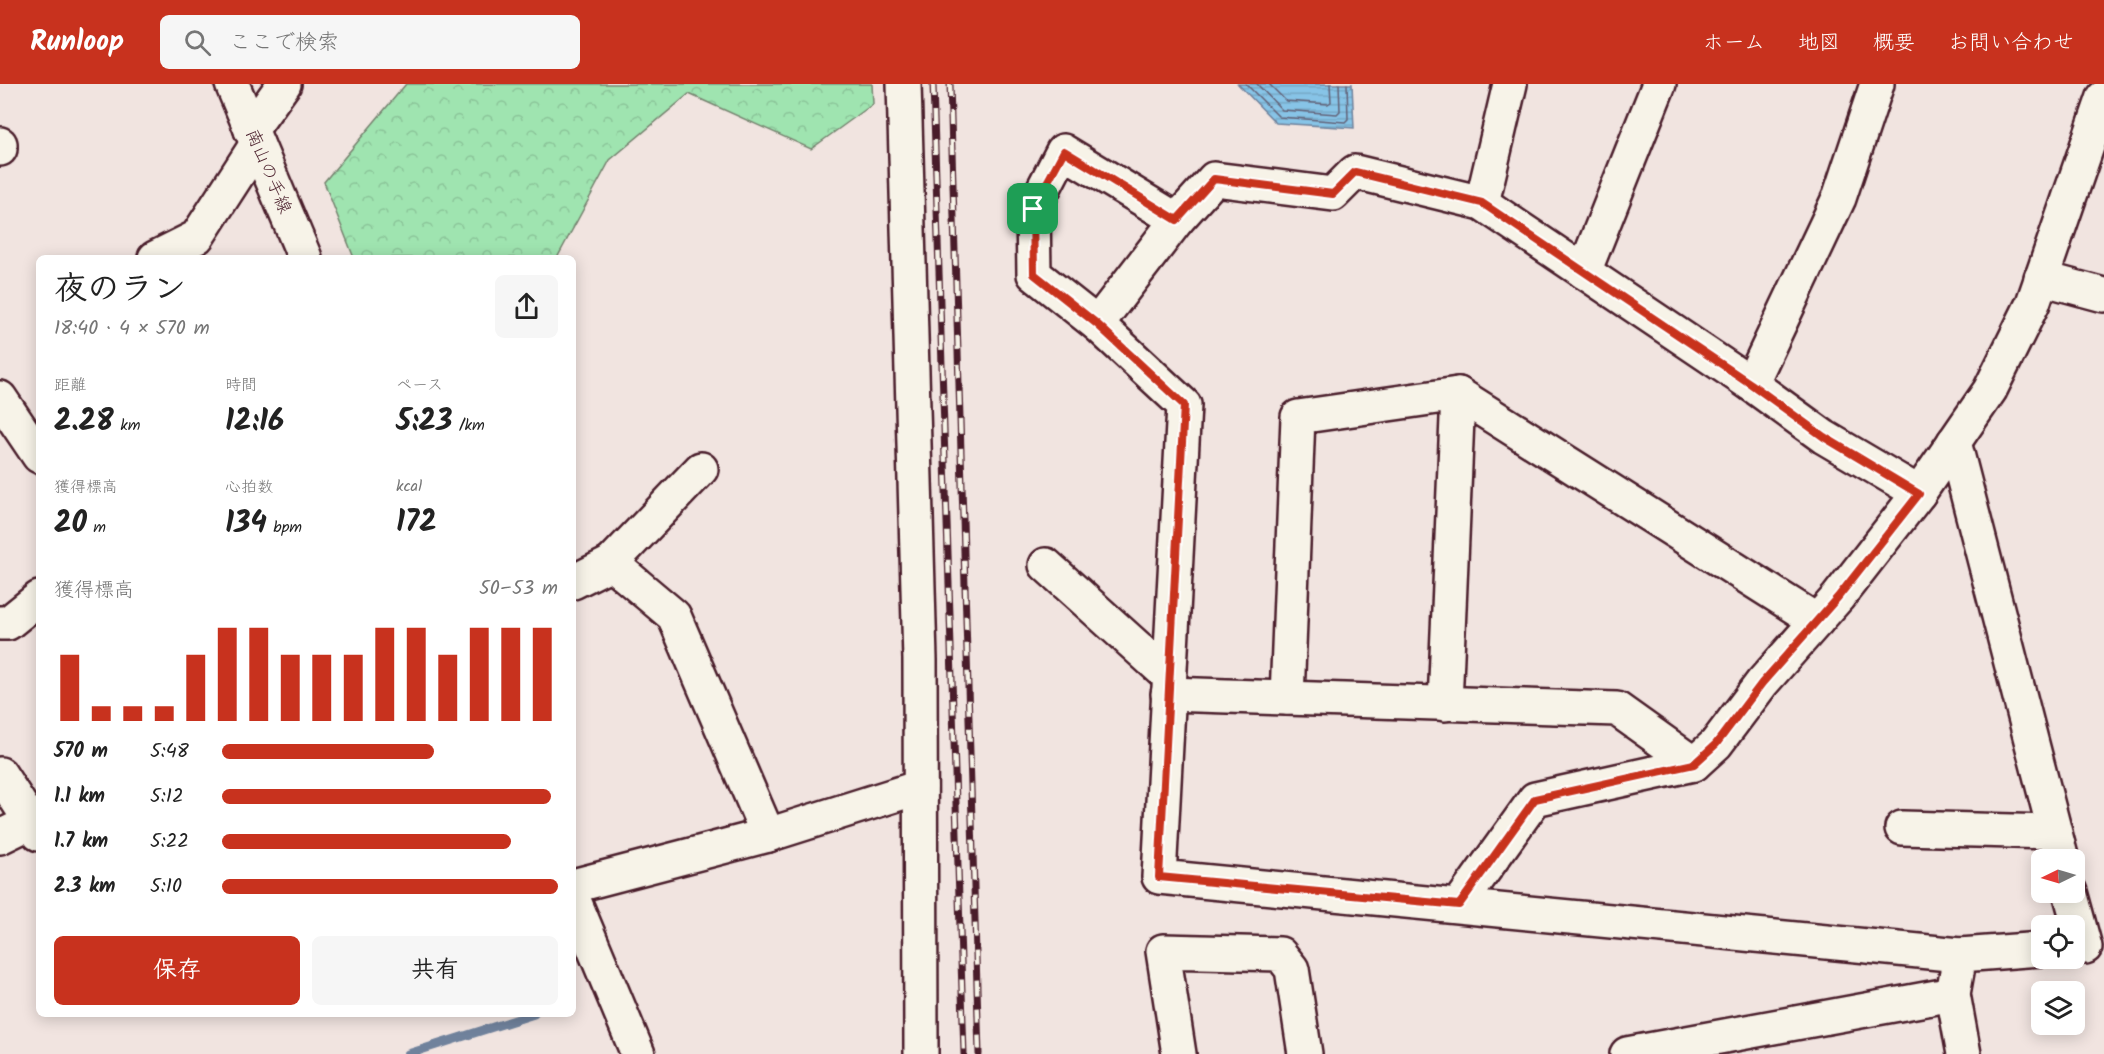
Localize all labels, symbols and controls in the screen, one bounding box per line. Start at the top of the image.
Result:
search box [160,15,580,69]
text: Runloop [30,20,124,65]
icon: search [181,26,214,59]
text: ここで検索 [229,26,339,61]
text: ホーム [1703,27,1765,60]
text: 地図 [1798,27,1840,60]
text: 概要 [1873,27,1915,60]
text: お問い合わせ [1948,27,2074,60]
street label: 南山の手線 [237,124,299,219]
pin [1007,183,1058,234]
icon: arrive [1016,192,1049,225]
text: 夜のラン [54,264,186,317]
button: share [495,275,558,338]
text: 18:40 · 4 × 570 m [54,313,210,345]
text: 距離 [54,373,86,398]
text: 時間 [225,373,257,398]
text: ペース [396,373,443,398]
text: 2.28 [54,398,114,446]
text: 12:16 [225,398,284,446]
text: 5:23 [396,398,452,446]
text: km [114,413,140,438]
text: /km [452,413,485,438]
text: kcal [396,474,422,499]
text: 獲得標高 [54,475,118,500]
text: 心拍数 [225,475,273,500]
text: 172 [396,499,437,547]
text: 20 [54,500,87,548]
text: 134 [225,500,267,548]
text: m [87,515,106,540]
text: bpm [267,515,302,540]
text: 50–53 m [479,573,558,605]
text: 獲得標高 [54,575,134,607]
text: 570 m [54,736,108,768]
text: 5:48 [150,736,189,768]
text: 1.1 km [54,781,105,813]
text: 5:12 [150,781,184,813]
text: 1.7 km [54,826,108,858]
text: 5:22 [150,826,189,858]
north arrow [2031,849,2085,903]
map controls [2031,849,2085,1035]
text: 2.3 km [54,871,115,903]
text: 5:10 [150,871,182,903]
button: locate [2031,915,2085,969]
button: 保存 [54,936,300,1005]
button: 共有 [312,936,558,1005]
button: layers [2031,981,2085,1035]

